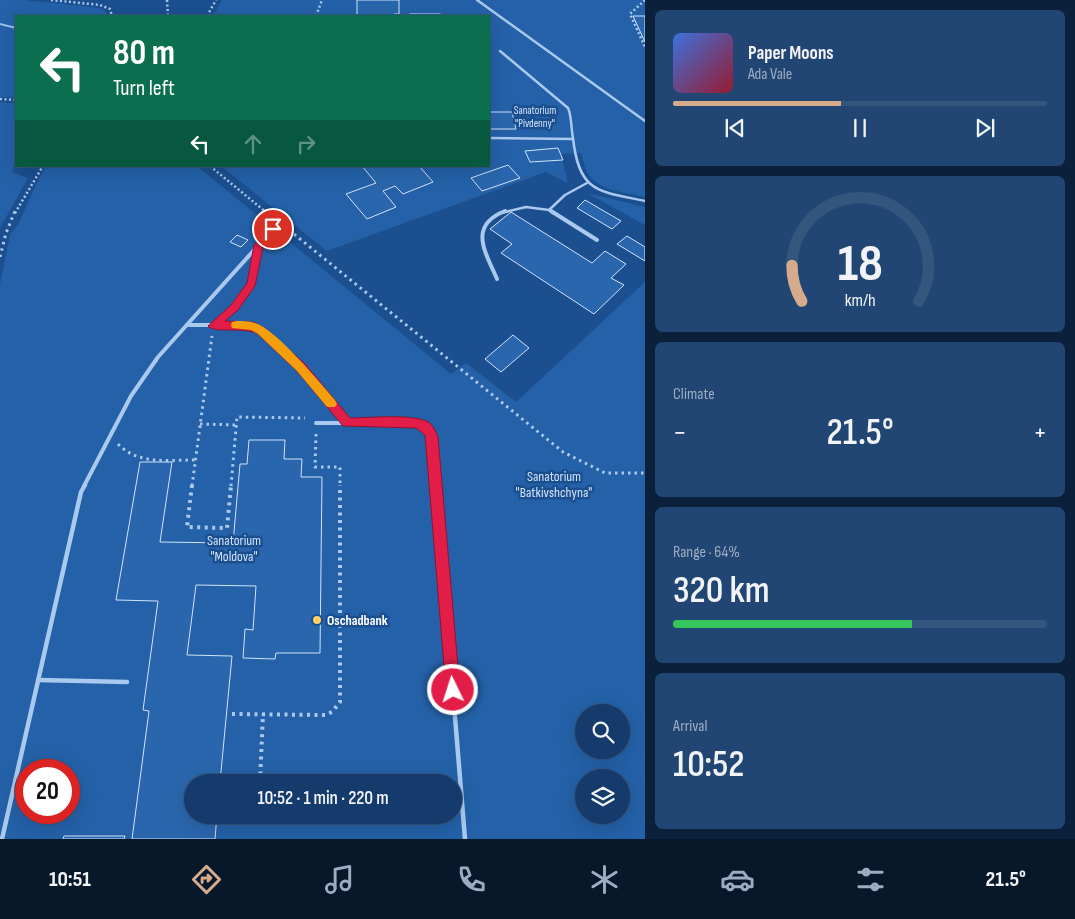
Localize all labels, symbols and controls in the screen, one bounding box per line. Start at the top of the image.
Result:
text: 80 m [113,32,175,75]
icon: left [30,35,95,100]
text: Paper Moons [748,42,834,65]
text: Ada Vale [748,65,792,84]
text: Turn left [113,75,175,102]
park label: Sanatorium "Pivdenny" [514,104,556,130]
icon: previous [721,114,749,142]
icon: pause [846,114,874,142]
icon: next [971,114,999,142]
icon: left [186,130,214,158]
icon: ahead [239,130,267,158]
icon: right [292,130,320,158]
pin [252,208,294,250]
icon: arrive [259,215,287,243]
text: 18 [838,233,882,296]
text: km/h [845,290,875,311]
text: Climate [673,385,715,404]
text: 21.5° [826,410,894,455]
text: − [673,416,687,449]
text: + [1033,416,1047,449]
park label: Sanatorium "Batkivshchyna" [516,468,592,501]
park label: Sanatorium "Moldova" [207,532,261,565]
text: Range · 64% [673,543,740,562]
text: 320 km [673,568,770,613]
place label: Oschadbank [327,612,388,629]
marker: Oschadbank [311,614,323,626]
position arrow [426,663,478,715]
map controls [575,704,630,824]
button: search [575,704,630,759]
text: Arrival [673,717,707,736]
text: 10:52 [673,742,745,787]
speed limit sign: 20 [15,759,80,824]
button: layers [575,769,630,824]
text: 10:52 · 1 min · 220 m [257,787,389,810]
icon: directions [189,862,224,897]
icon: music [322,862,357,897]
icon: phone [454,862,489,897]
icon: climate [587,862,622,897]
icon: car [720,862,755,897]
icon: filters [853,862,888,897]
text: 10:51 [49,866,91,893]
text: 21.5° [986,866,1026,893]

